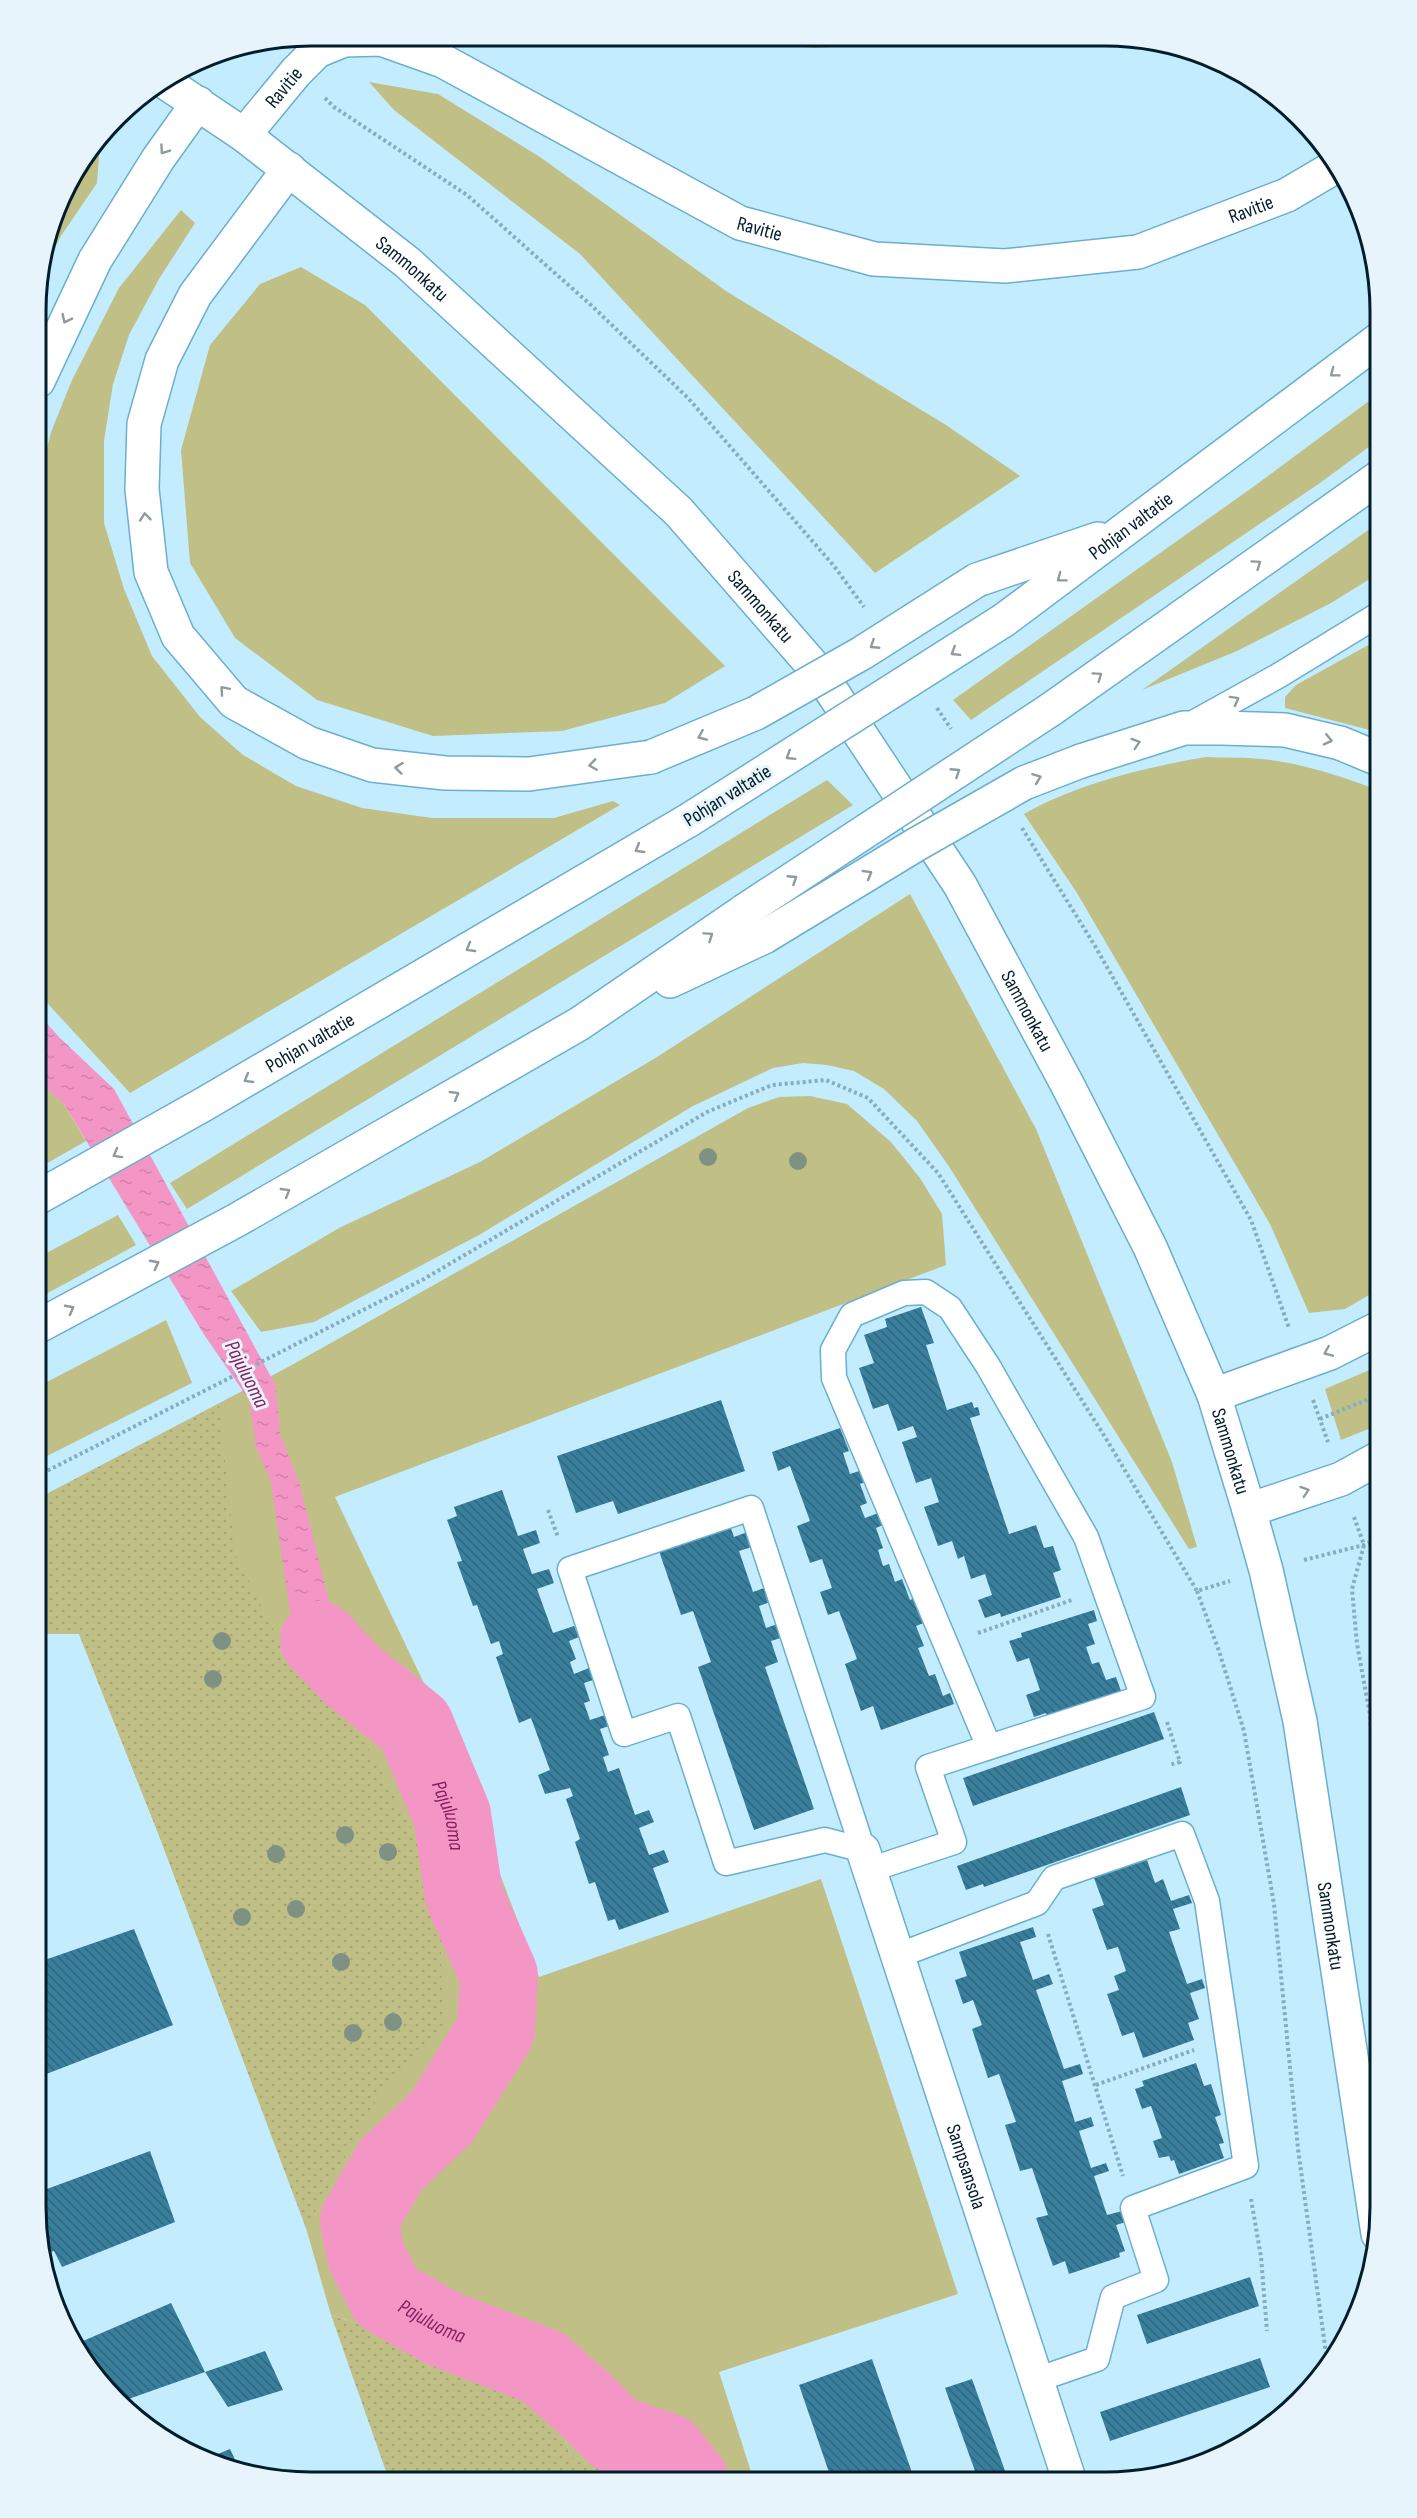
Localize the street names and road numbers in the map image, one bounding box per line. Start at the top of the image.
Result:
street label: Ravitie [260,62,308,113]
street label: Ravitie [1225,190,1277,229]
street label: Ravitie [734,212,785,247]
street label: Sammonkatu [370,231,453,307]
street label: Pohjan valtatie [1084,487,1178,565]
street label: Sammonkatu [722,565,798,648]
street label: Pohjan valtatie [679,760,776,832]
street label: Sammonkatu [995,967,1058,1056]
street label: Pohjan valtatie [261,1008,359,1078]
street label: Sammonkatu [1206,1406,1255,1497]
street label: Sammonkatu [1312,1881,1349,1972]
street label: Sampsansola [941,2121,991,2212]

